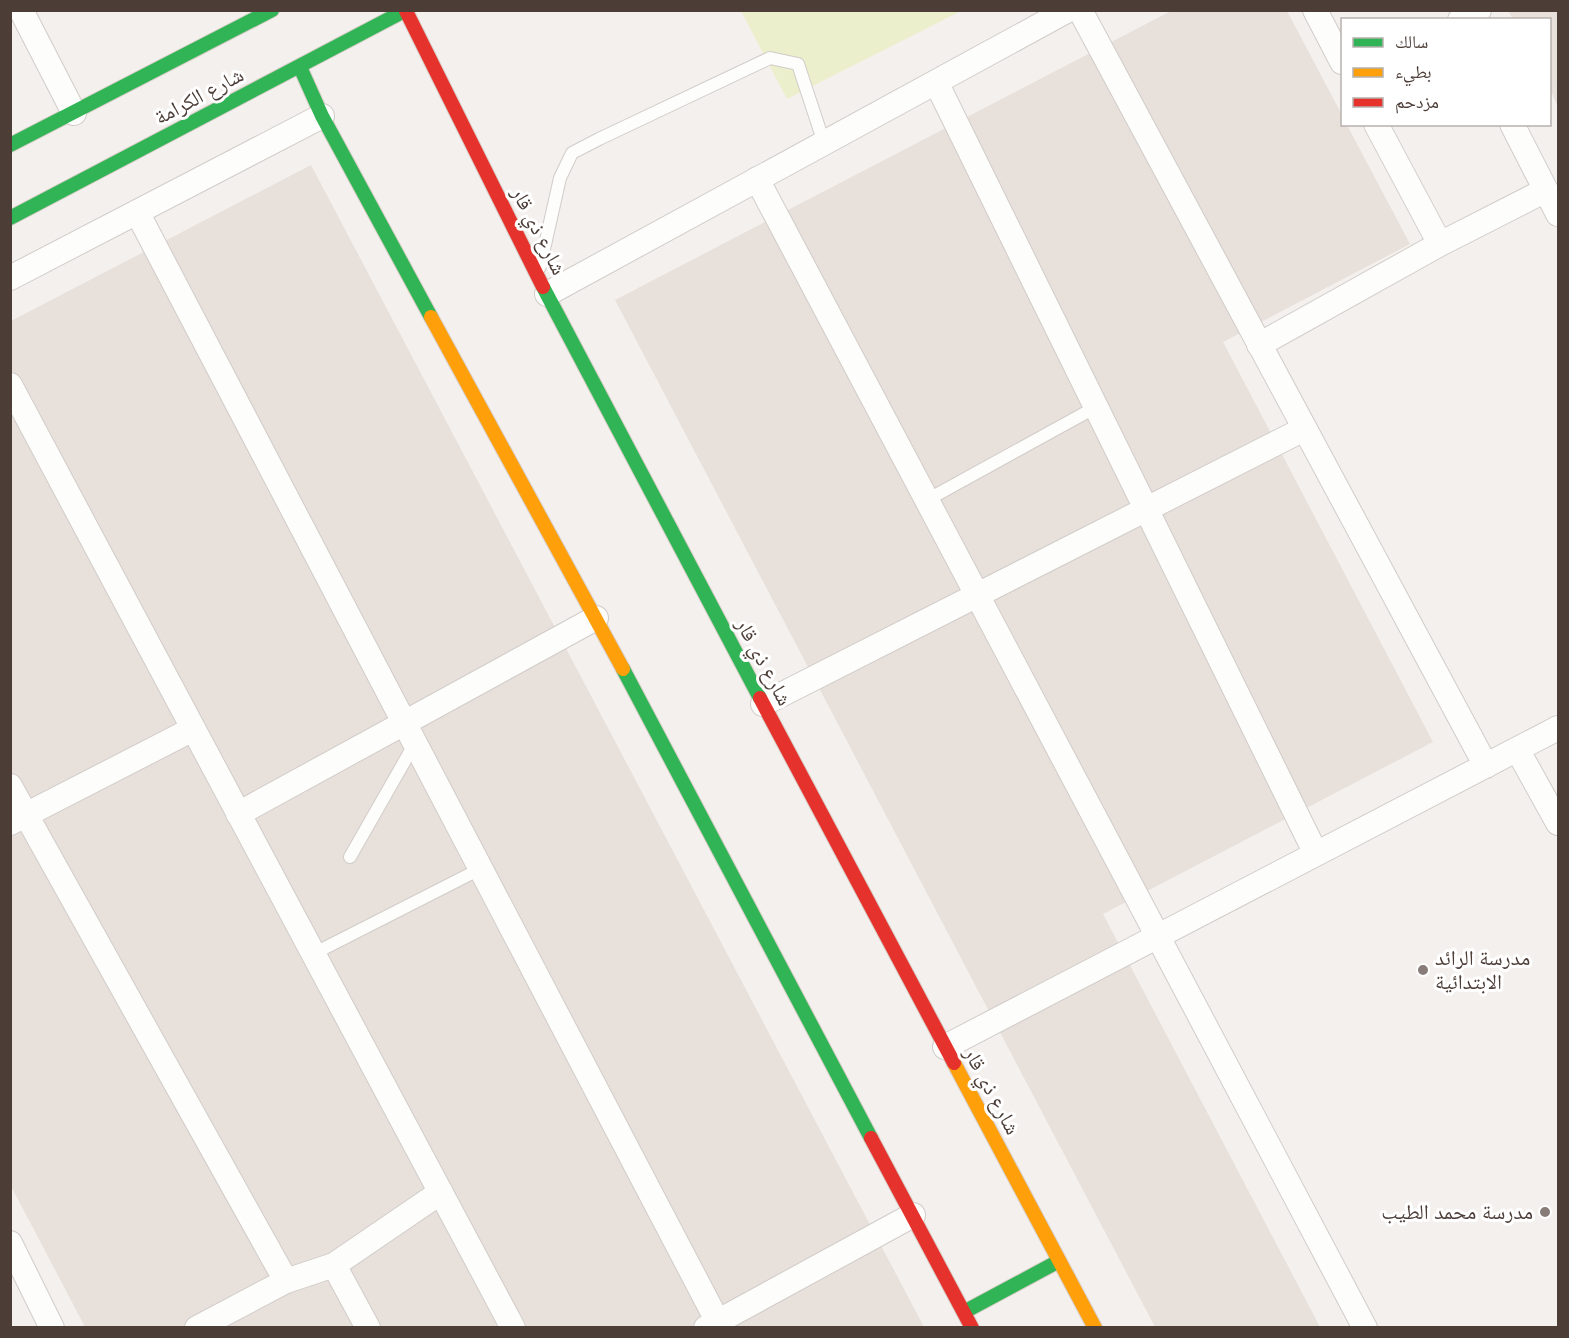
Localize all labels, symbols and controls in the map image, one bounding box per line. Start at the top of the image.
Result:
legend [1341,18,1551,126]
text: سالك [1395,29,1428,54]
text: بطيء [1395,59,1432,87]
street label: شارع الكرامة [149,60,248,131]
text: مزدحم [1395,89,1439,114]
street label: شارع ذي قار [502,181,574,281]
street label: شارع ذي قار [727,612,800,712]
place label: مدرسة الرائد الابتدائية [1435,943,1530,996]
marker: مدرسة الرائد الابتدائية [1416,963,1430,977]
street label: شارع ذي قار [955,1041,1028,1141]
place label: مدرسة محمد الطيب [1381,1197,1533,1226]
marker: مدرسة محمد الطيب [1538,1205,1552,1219]

